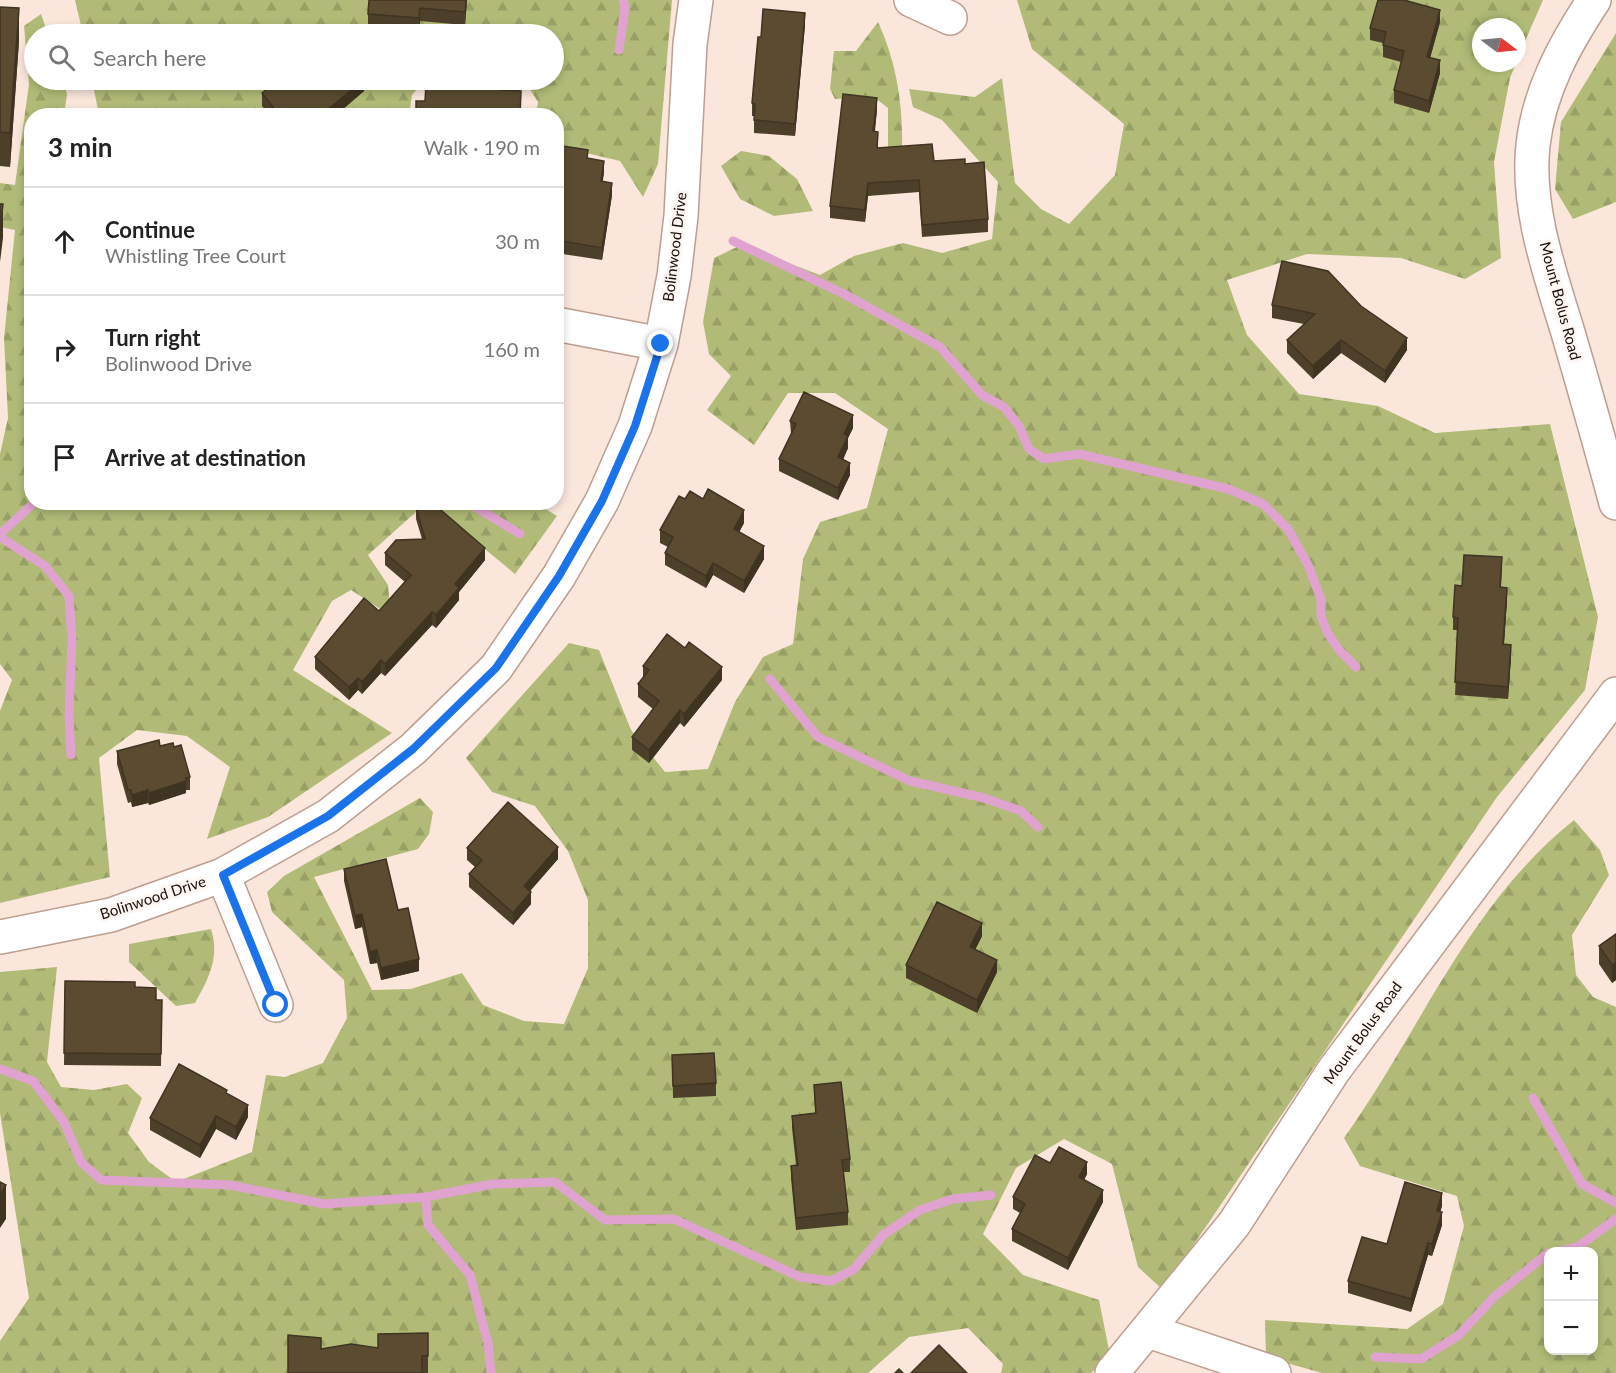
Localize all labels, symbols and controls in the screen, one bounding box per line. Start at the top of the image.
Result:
north arrow [1472,18,1526,72]
search box [24,24,564,90]
icon: search [45,41,78,74]
text: Search here [93,44,206,71]
text: 3 min [48,131,112,163]
text: Walk · 190 m [424,135,540,159]
street label: Bolinwood Drive [658,191,690,303]
text: Continue [105,216,195,243]
icon: ahead [48,225,81,258]
text: 30 m [495,229,540,253]
street label: Mount Bolus Road [1537,240,1585,362]
text: Whistling Tree Court [105,243,286,267]
text: Turn right [105,324,200,351]
route end [647,330,673,356]
icon: right [48,333,81,366]
text: 160 m [484,337,540,361]
text: Bolinwood Drive [105,351,252,375]
icon: arrive [48,441,81,474]
text: Arrive at destination [105,444,306,471]
street label: Bolinwood Drive [97,871,208,923]
street label: Mount Bolus Road [1319,978,1405,1087]
route start [262,991,288,1017]
map controls [1544,1247,1598,1355]
button: + [1544,1247,1598,1301]
button: − [1544,1301,1598,1355]

